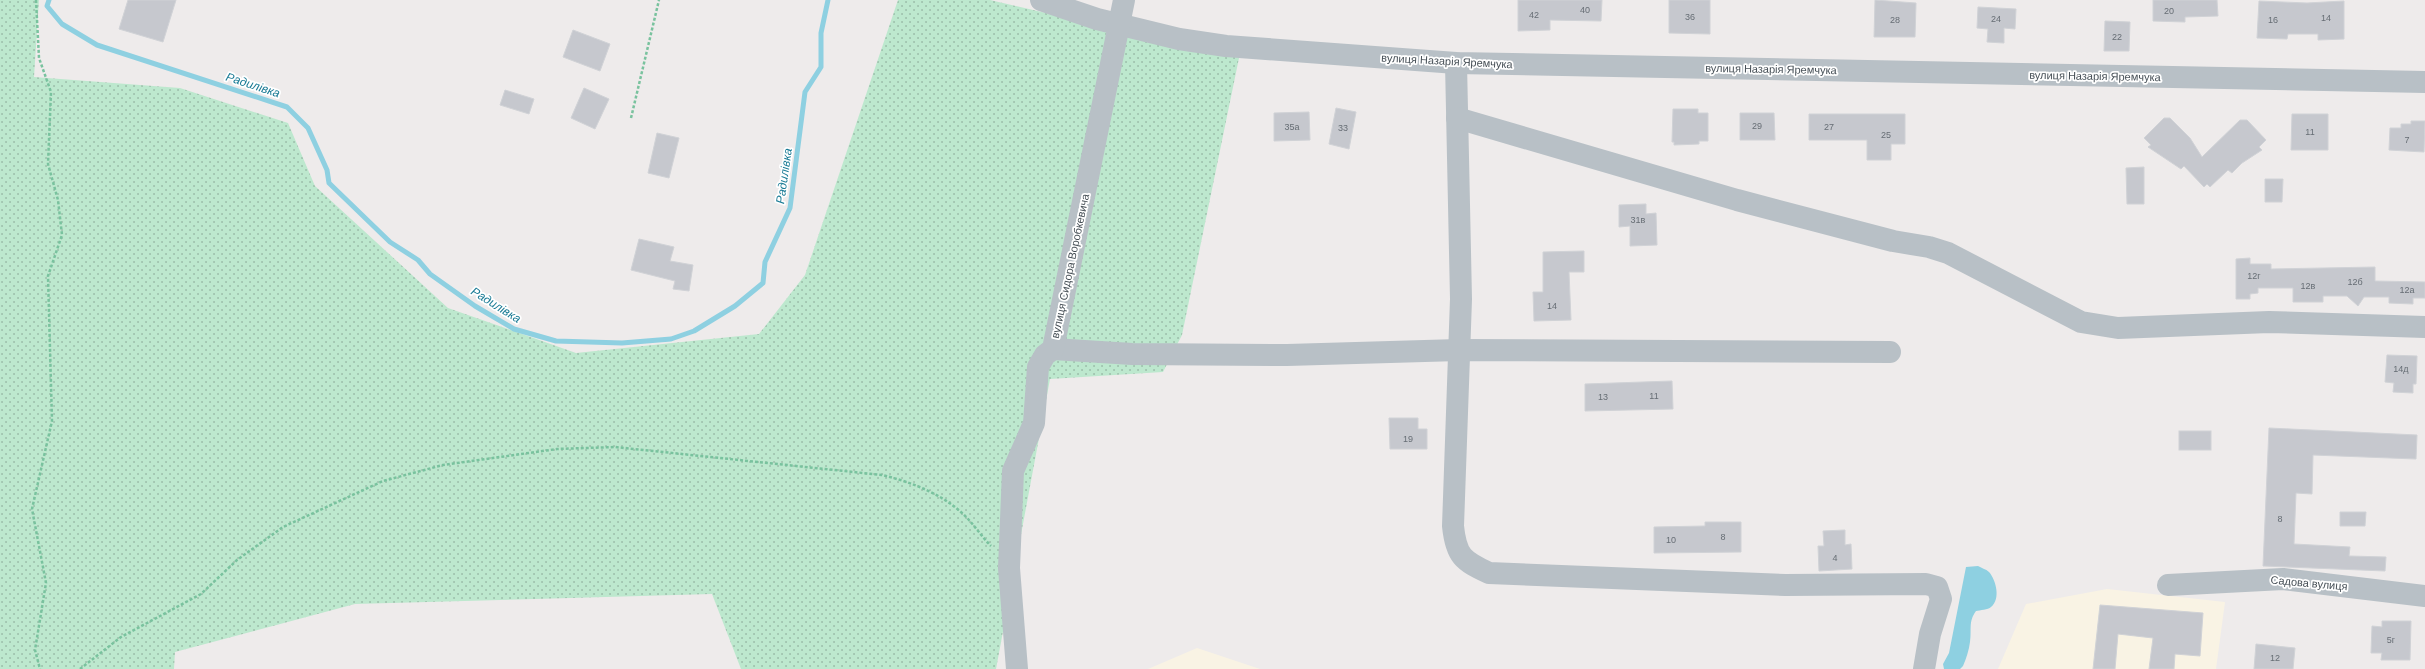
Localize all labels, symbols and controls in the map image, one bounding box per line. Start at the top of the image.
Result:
house number: 40 [1580,5,1590,15]
house number: 20 [2164,6,2174,16]
house number: 42 [1529,10,1539,20]
house number: 36 [1685,12,1695,22]
house number: 14 [2321,13,2331,23]
house number: 24 [1991,14,2001,24]
house number: 28 [1890,15,1900,25]
house number: 16 [2268,15,2278,25]
house number: 22 [2112,32,2122,42]
street label: вулиця Назарія Яремчука [1381,52,1514,70]
street label: вулиця Назарія Яремчука [1705,62,1838,76]
street label: вулиця Назарія Яремчука [2029,69,2162,83]
water label: Радилівка [224,70,282,100]
house number: 29 [1752,121,1762,131]
house number: 35а [1284,122,1300,132]
house number: 27 [1824,122,1834,132]
house number: 33 [1338,123,1348,133]
house number: 11 [2305,127,2315,137]
house number: 25 [1881,130,1891,140]
house number: 7 [2404,135,2410,145]
water label: Радилівка [773,147,795,205]
street label: вулиця Сидора Воробкевича [1049,192,1091,339]
house number: 31в [1631,215,1646,225]
house number: 12г [2247,271,2261,281]
house number: 12б [2347,277,2363,287]
house number: 12в [2301,281,2316,291]
water label: Радилівка [469,284,524,326]
house number: 12а [2399,285,2415,295]
house number: 14 [1547,301,1557,311]
house number: 14д [2393,364,2409,374]
house number: 11 [1649,391,1659,401]
house number: 13 [1598,392,1608,402]
house number: 19 [1403,434,1413,444]
house number: 8 [2277,514,2283,524]
house number: 8 [1720,532,1726,542]
house number: 10 [1666,535,1676,545]
house number: 4 [1832,553,1838,563]
street label: Садова вулиця [2270,574,2348,592]
house number: 5г [2387,635,2396,645]
house number: 12 [2270,653,2280,663]

